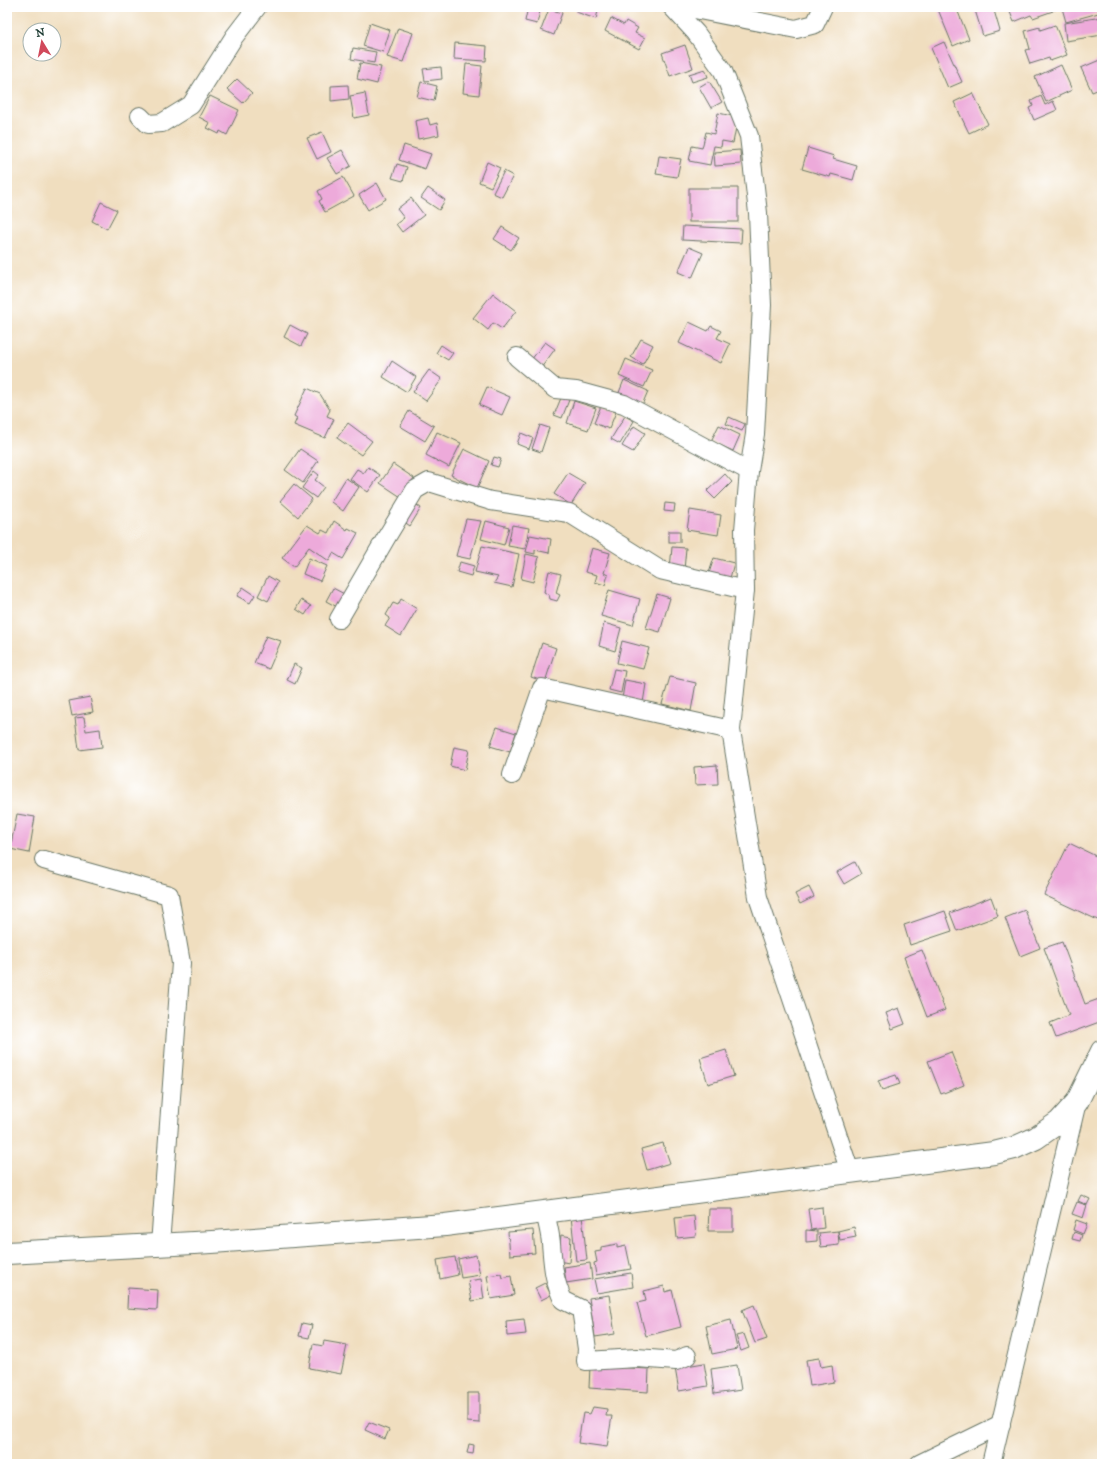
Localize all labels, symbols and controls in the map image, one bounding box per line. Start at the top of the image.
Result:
north arrow [22,22,62,62]
text: N [35,25,46,41]

